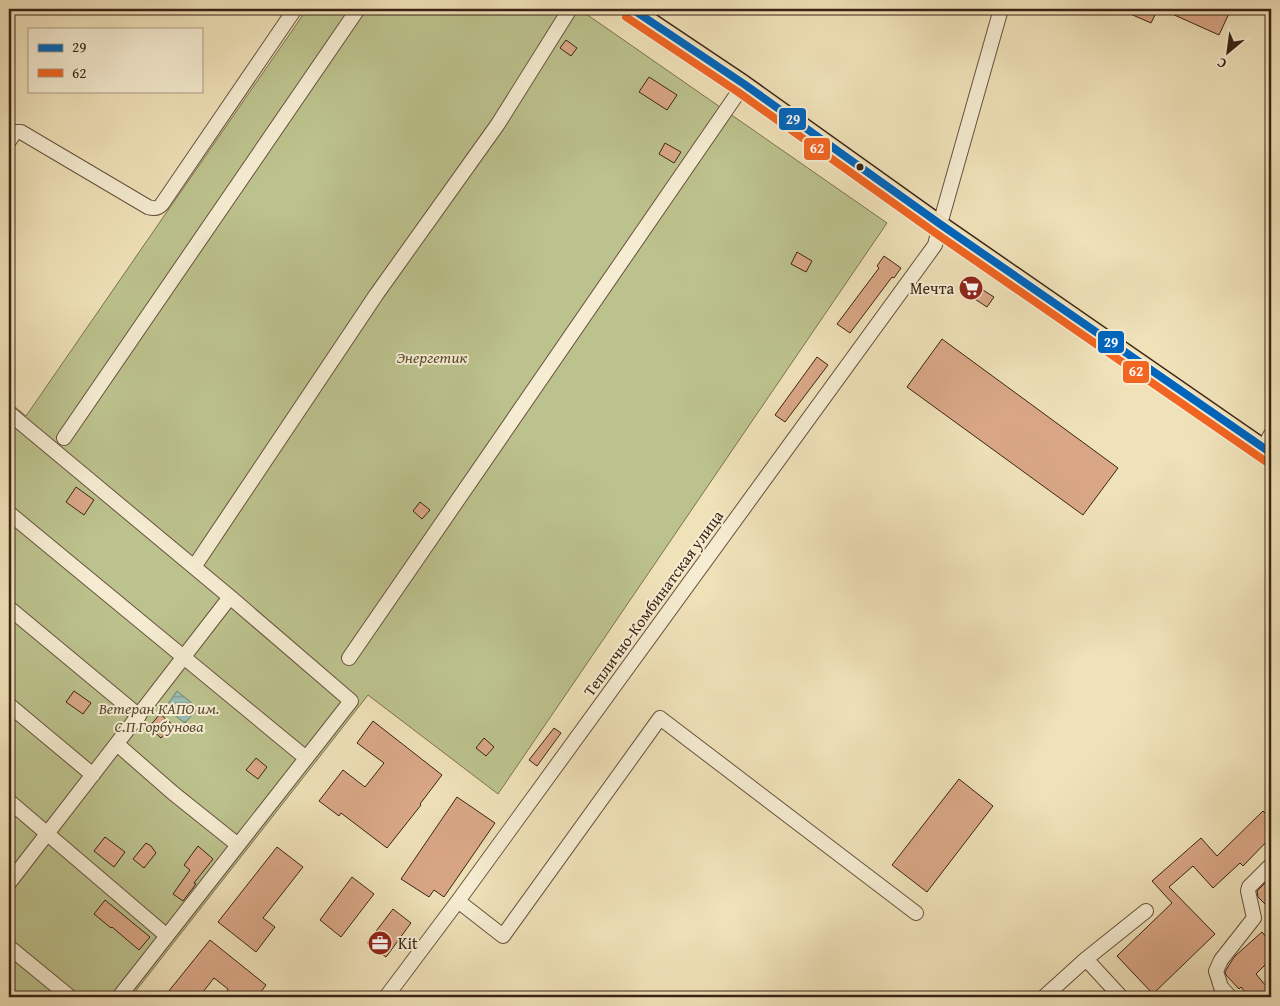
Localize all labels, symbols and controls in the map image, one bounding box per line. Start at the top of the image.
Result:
legend [28,28,202,92]
north arrow [1202,28,1252,78]
text: 29 [72,36,86,57]
text: С [1213,53,1230,74]
text: 62 [72,62,86,83]
line badge: 29 [778,107,807,131]
text: 29 [786,109,800,129]
line badge: 62 [803,137,831,161]
text: 62 [810,138,824,158]
unlabelled marker [855,162,865,172]
supermarket icon: Мечта [958,275,984,301]
place label: Мечта [910,276,954,300]
line badge: 29 [1097,330,1125,354]
text: 29 [1104,332,1118,352]
park label: Энергетик [397,345,468,369]
line badge: 62 [1122,360,1150,384]
text: 62 [1129,361,1143,381]
street label: Теплично-Комбинатская улица [577,505,729,701]
park label: Ветеран КАПО им. С.П Горбунова [98,696,219,738]
office icon: Kit [367,930,393,956]
place label: Kit [398,931,418,955]

